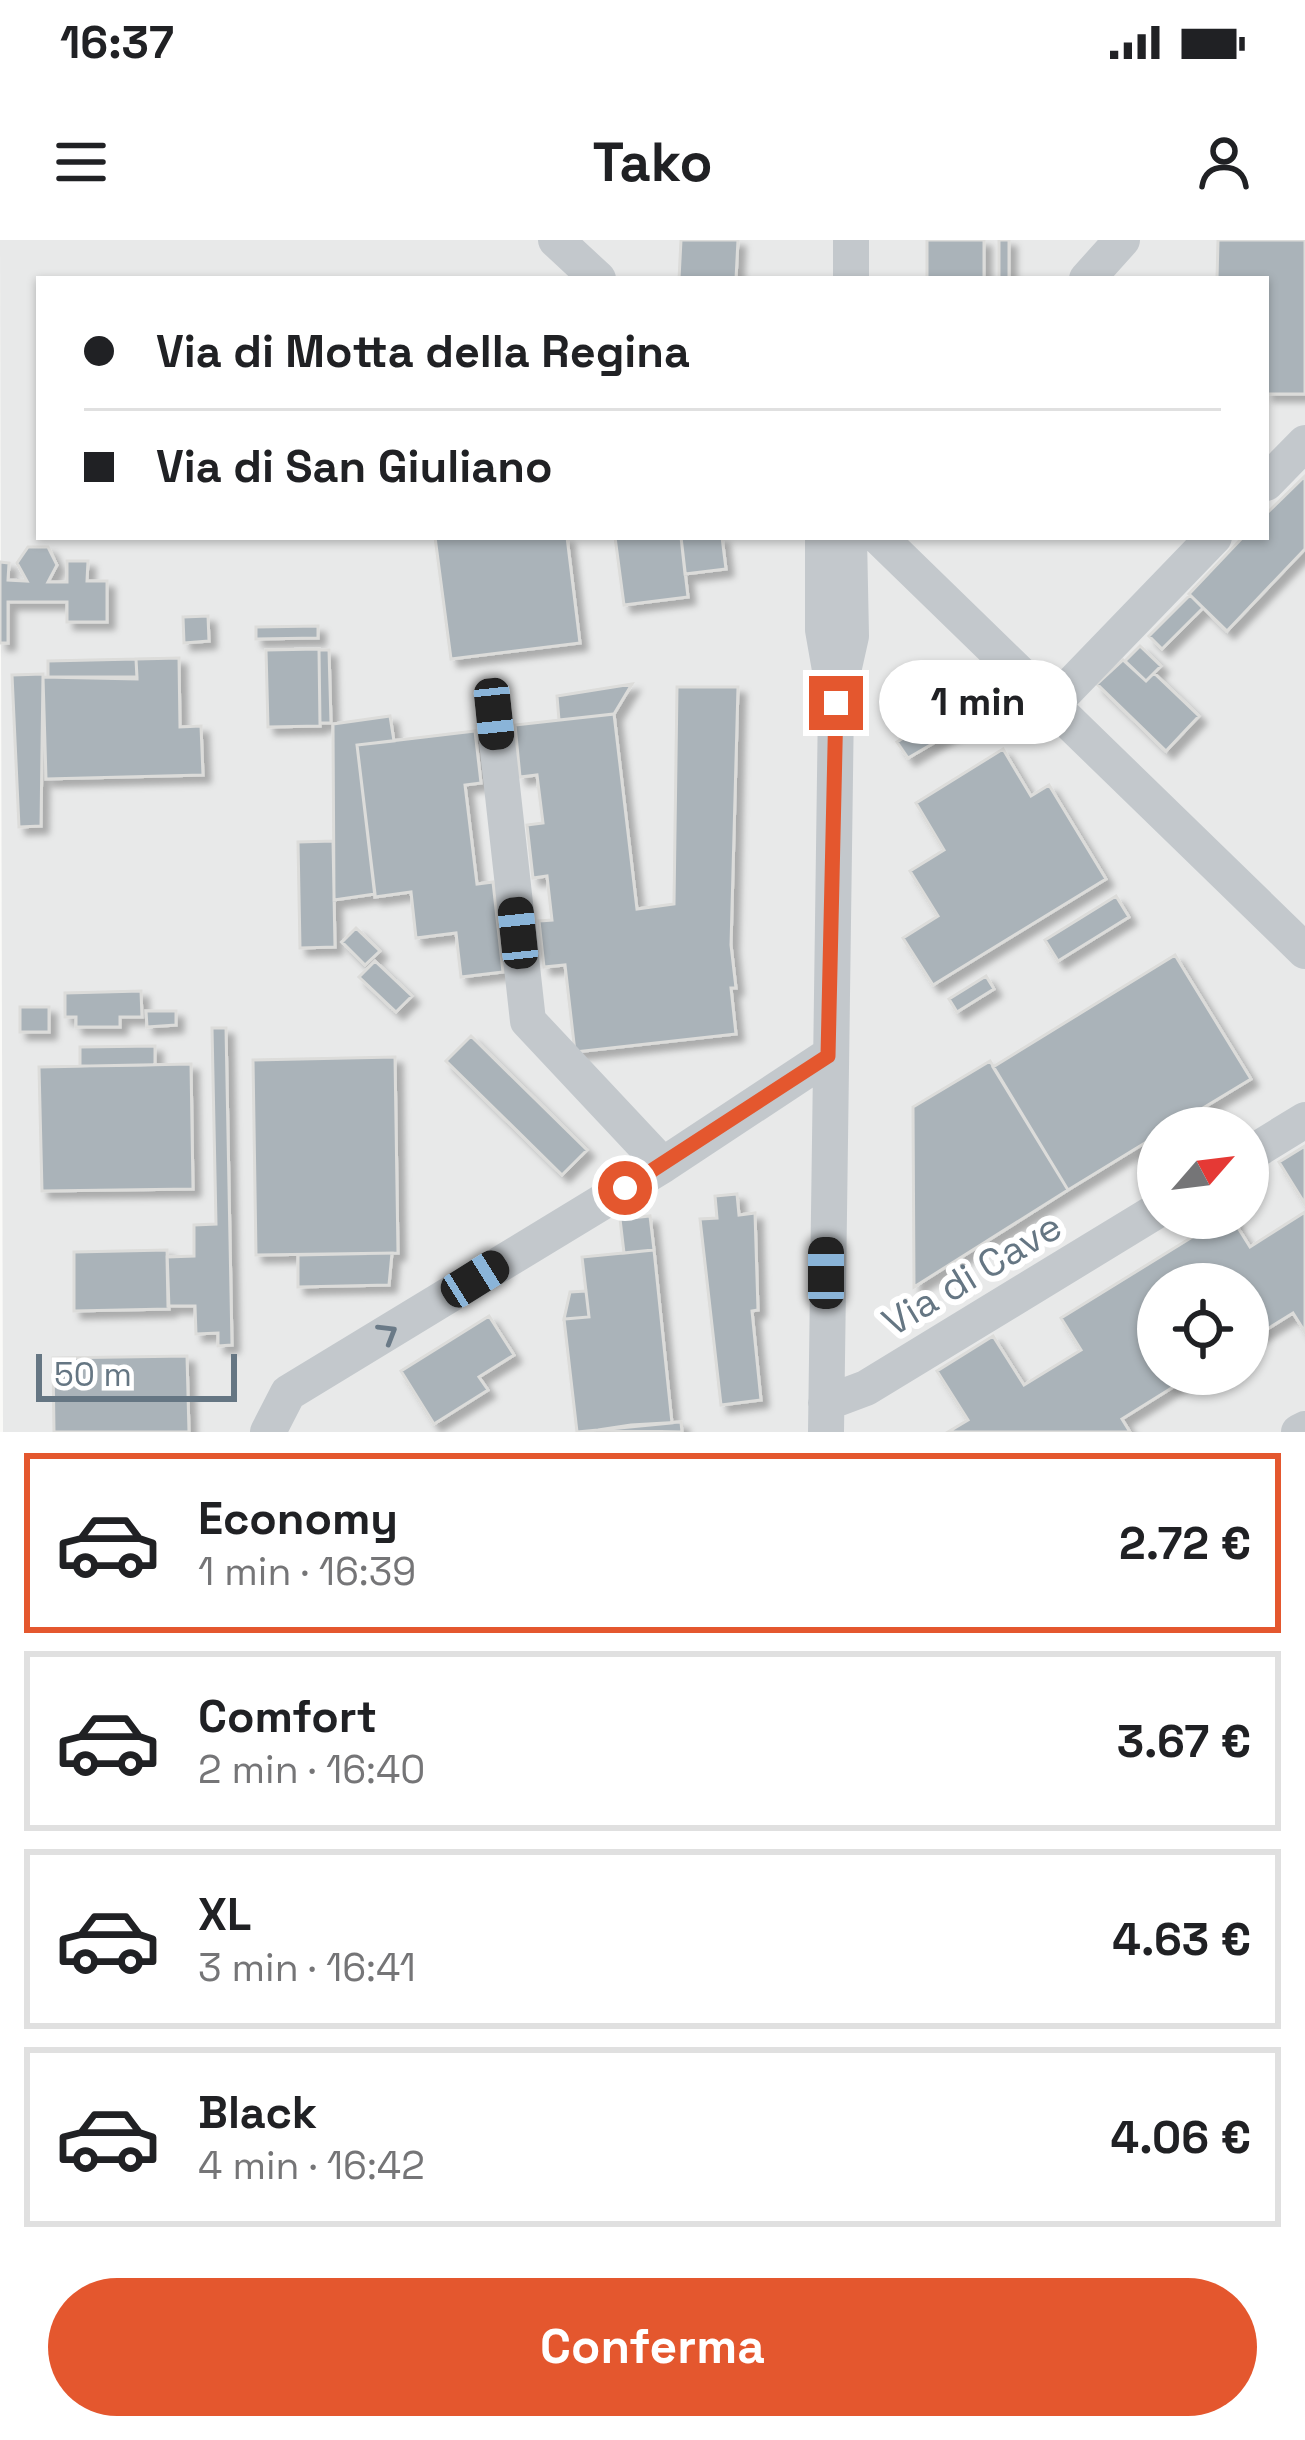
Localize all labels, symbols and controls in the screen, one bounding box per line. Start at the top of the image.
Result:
text: 16:37 [60,14,174,71]
text: Tako [592,128,713,197]
icon: menu [48,129,114,195]
icon: person [1191,129,1257,195]
text: Via di Motta della Regina [156,323,690,380]
text: Via di San Giuliano [156,438,552,495]
callout: 1 min [878,661,1076,745]
car [472,676,516,752]
route end [809,676,863,730]
text: 1 min [930,677,1026,726]
car [496,895,540,971]
north arrow [1137,1107,1269,1239]
map controls [1137,1107,1269,1395]
route start [598,1161,652,1215]
street label: Via di Cave [873,1201,1071,1347]
car [808,1237,844,1309]
car [435,1245,515,1313]
button: locate [1137,1263,1269,1395]
one-way arrow [374,1325,396,1347]
scale bar [36,1348,237,1401]
text: 50 m [54,1354,132,1396]
icon: car [54,1489,162,1597]
text: Economy [198,1490,398,1547]
text: 2.72 € [1119,1515,1251,1572]
text: 1 min · 16:39 [198,1547,416,1596]
icon: car [54,1687,162,1795]
text: Comfort [198,1688,377,1745]
text: 3.67 € [1117,1713,1251,1770]
text: 2 min · 16:40 [198,1745,425,1794]
icon: car [54,1885,162,1993]
text: XL [198,1886,251,1943]
text: 4.63 € [1112,1911,1251,1968]
text: 3 min · 16:41 [198,1943,416,1992]
icon: car [54,2083,162,2191]
text: Black [198,2084,317,2141]
text: 4.06 € [1111,2109,1251,2166]
text: 4 min · 16:42 [198,2141,425,2190]
button: Conferma [48,2278,1257,2416]

